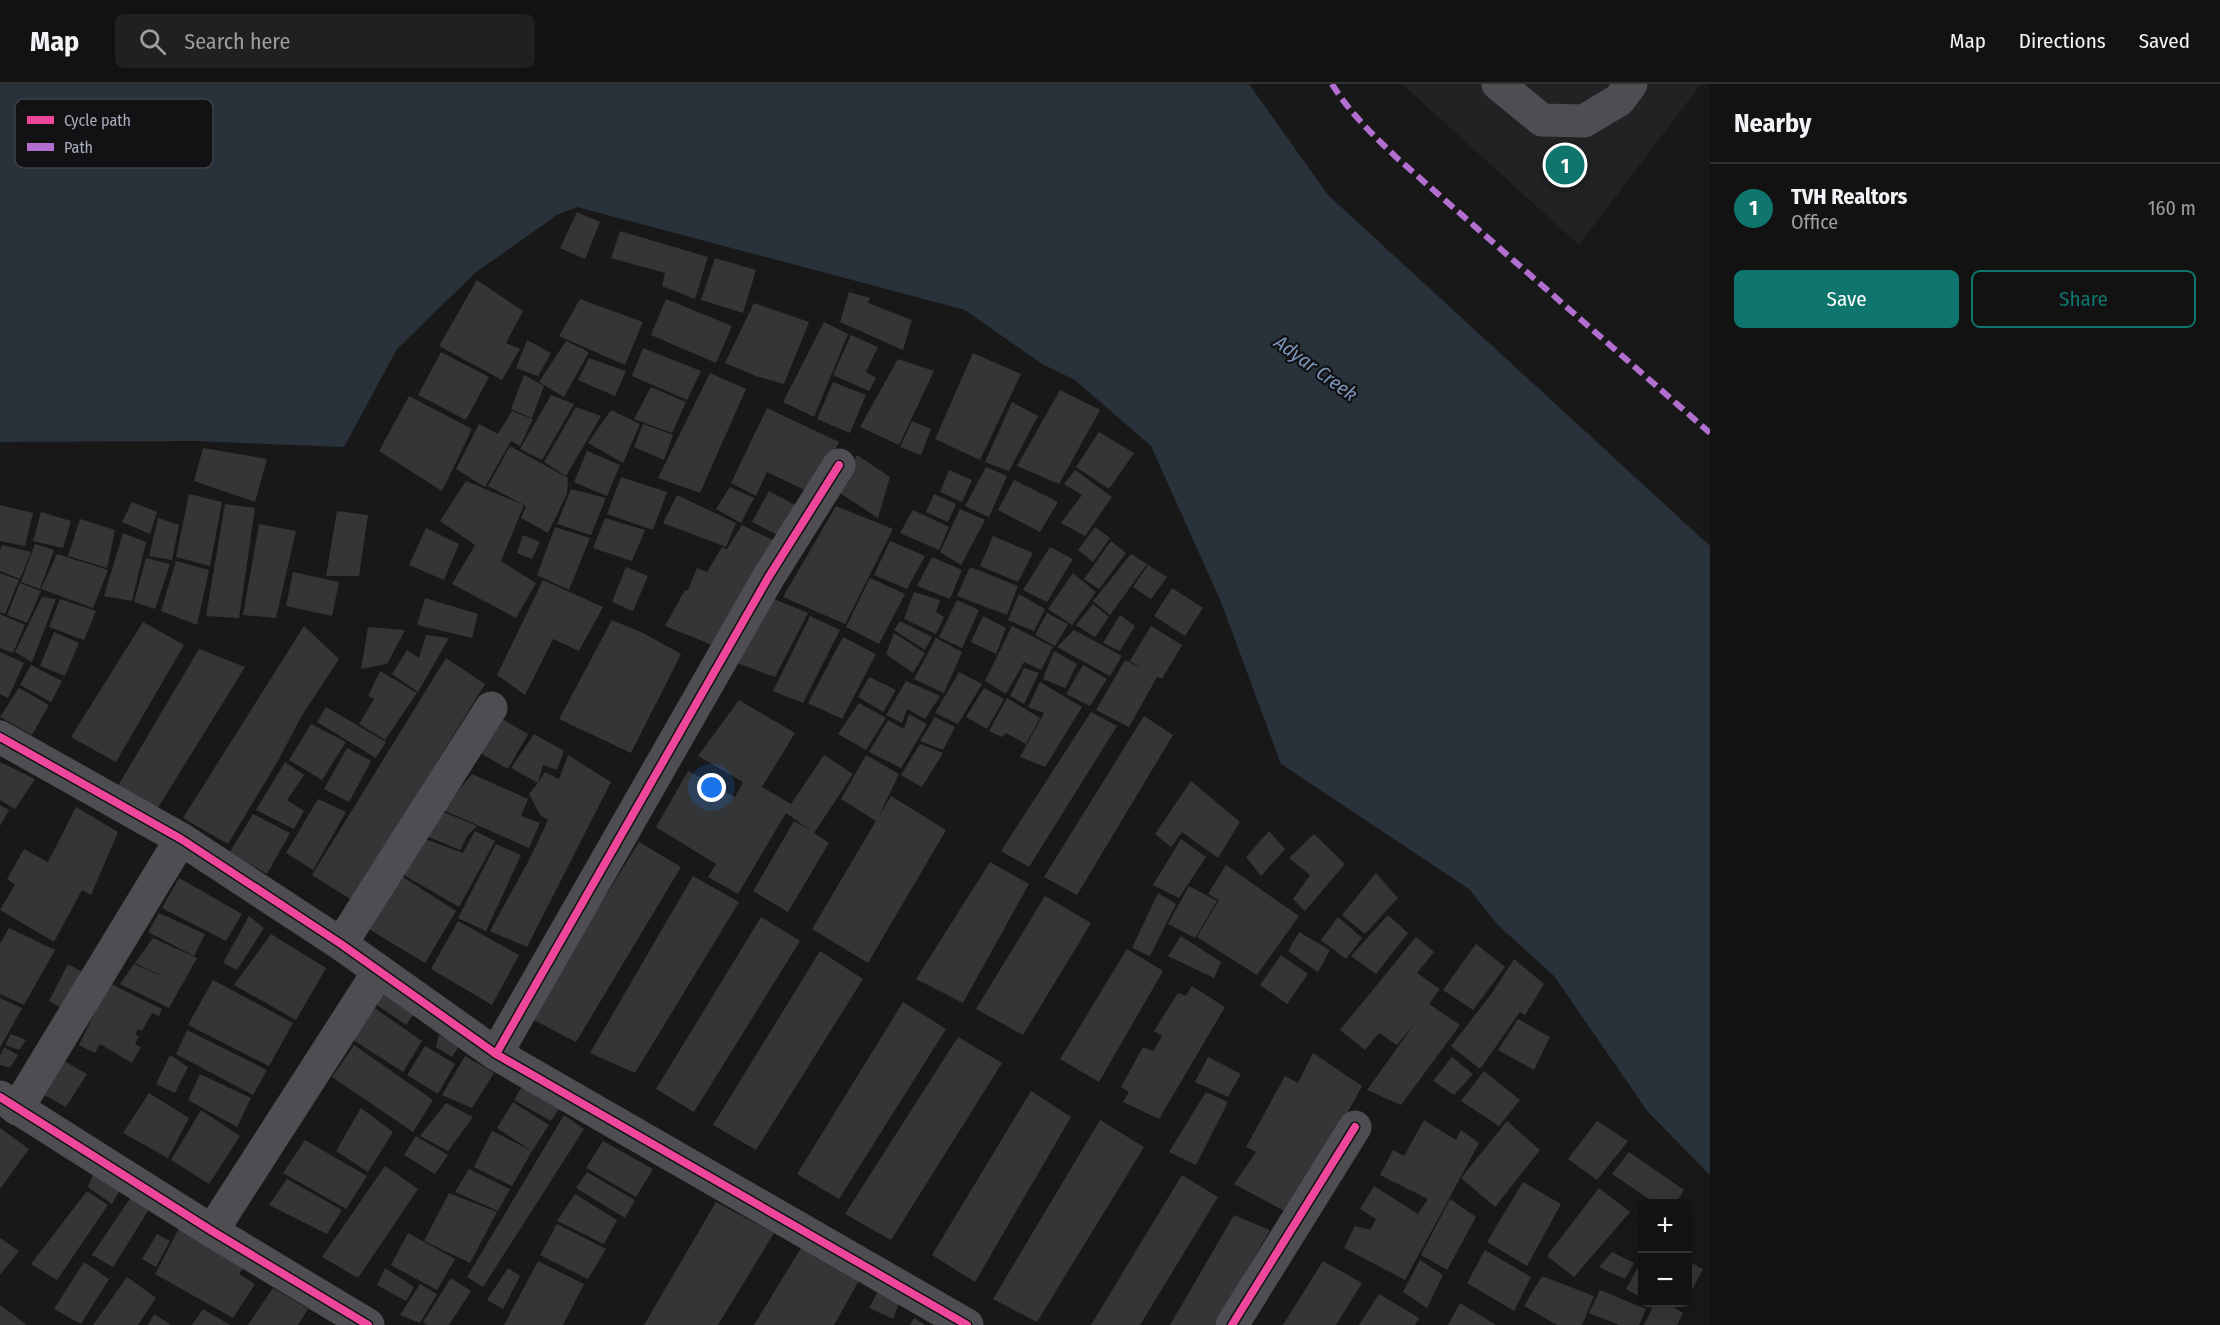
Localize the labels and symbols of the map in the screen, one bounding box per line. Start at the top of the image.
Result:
legend [15,99,213,168]
text: Cycle path [64,111,131,130]
text: Path [64,138,93,157]
pin: 1 [1546,142,1584,188]
water label: Adyar Creek [1269,329,1362,406]
your location [697,773,726,802]

